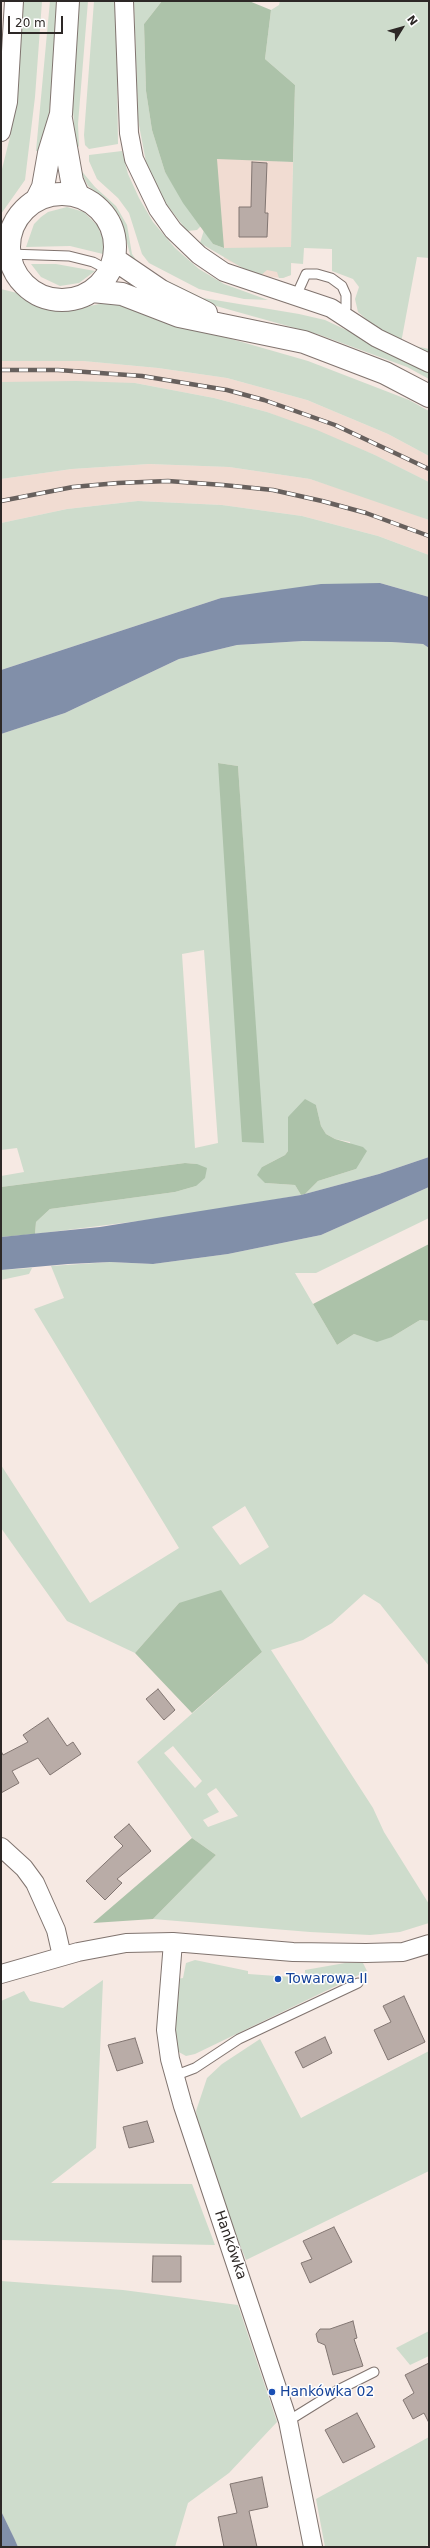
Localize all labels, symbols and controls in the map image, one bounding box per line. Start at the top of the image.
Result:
scale bar [10,8,65,34]
north arrow [382,8,422,48]
text: N [404,13,420,28]
text: 20 m [15,16,46,30]
place label: Towarowa II [286,1971,368,1987]
marker: Towarowa II [273,1974,283,1984]
street label: Hankówka [210,2208,250,2282]
place label: Hankówka 02 [280,2384,374,2400]
marker: Hankówka 02 [267,2387,277,2397]

